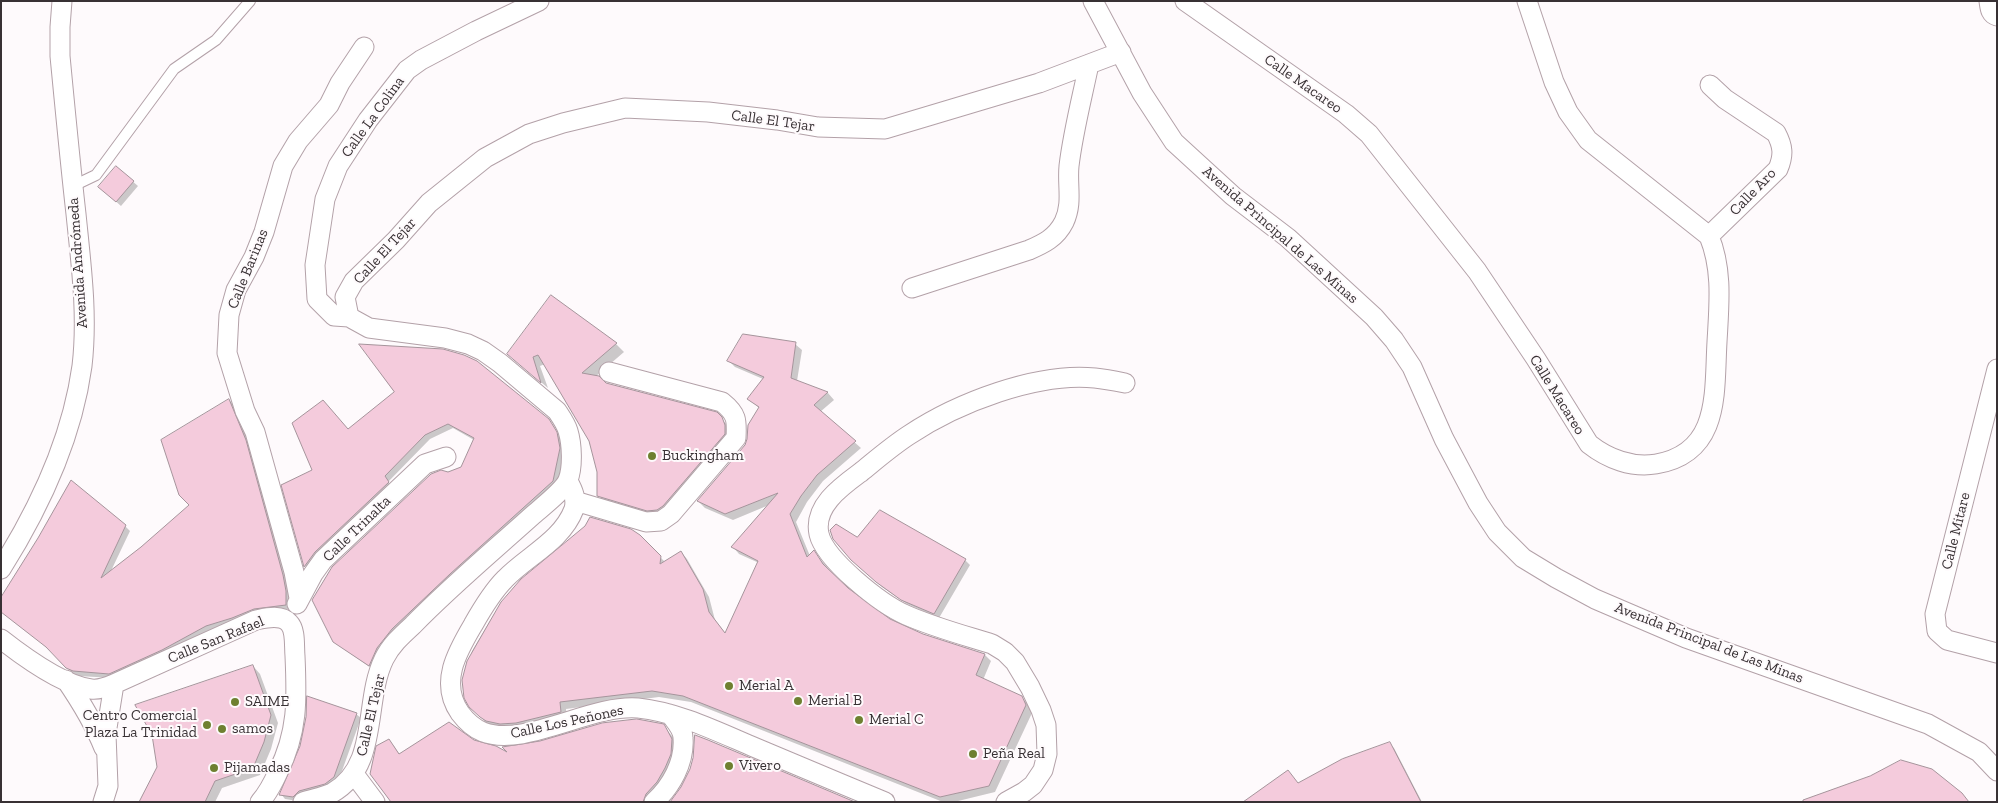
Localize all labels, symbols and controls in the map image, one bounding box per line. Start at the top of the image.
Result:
street label: Calle Macareo [1261,51,1345,117]
street label: Calle La Colina [338,73,408,161]
street label: Calle El Tejar [730,106,816,136]
street label: Avenida Principal de Las Minas [1198,162,1362,308]
street label: Calle Aro [1726,164,1780,220]
street label: Avenida Andrómeda [64,197,92,329]
street label: Calle El Tejar [350,214,420,288]
street label: Calle Barinas [224,226,272,312]
street label: Calle Macareo [1525,352,1589,438]
place label: Buckingham [662,447,744,465]
marker: Buckingham [646,450,658,462]
street label: Calle Mitare [1938,491,1974,571]
street label: Calle Trinalta [319,492,395,566]
street label: Avenida Principal de Las Minas [1612,599,1806,687]
street label: Calle San Rafael [165,613,267,667]
street label: Calle El Tejar [353,672,389,758]
place label: Merial A [739,677,794,695]
marker: Merial A [723,680,735,692]
place label: Merial B [808,692,862,710]
place label: SAIME [245,693,289,711]
marker: Merial B [792,695,804,707]
marker: SAIME [229,696,241,708]
street label: Calle Los Peñones [509,701,625,743]
place label: Centro Comercial Plaza La Trinidad [83,707,197,742]
place label: Merial C [869,711,924,729]
marker: Merial C [853,714,865,726]
marker: Centro Comercial Plaza La Trinidad [201,719,213,731]
place label: samos [232,720,273,738]
marker: samos [216,723,228,735]
place label: Peña Real [983,745,1045,763]
marker: Peña Real [967,748,979,760]
place label: Vivero [739,757,781,775]
place label: Pijamadas [224,759,290,777]
marker: Vivero [723,760,735,772]
marker: Pijamadas [208,762,220,774]

